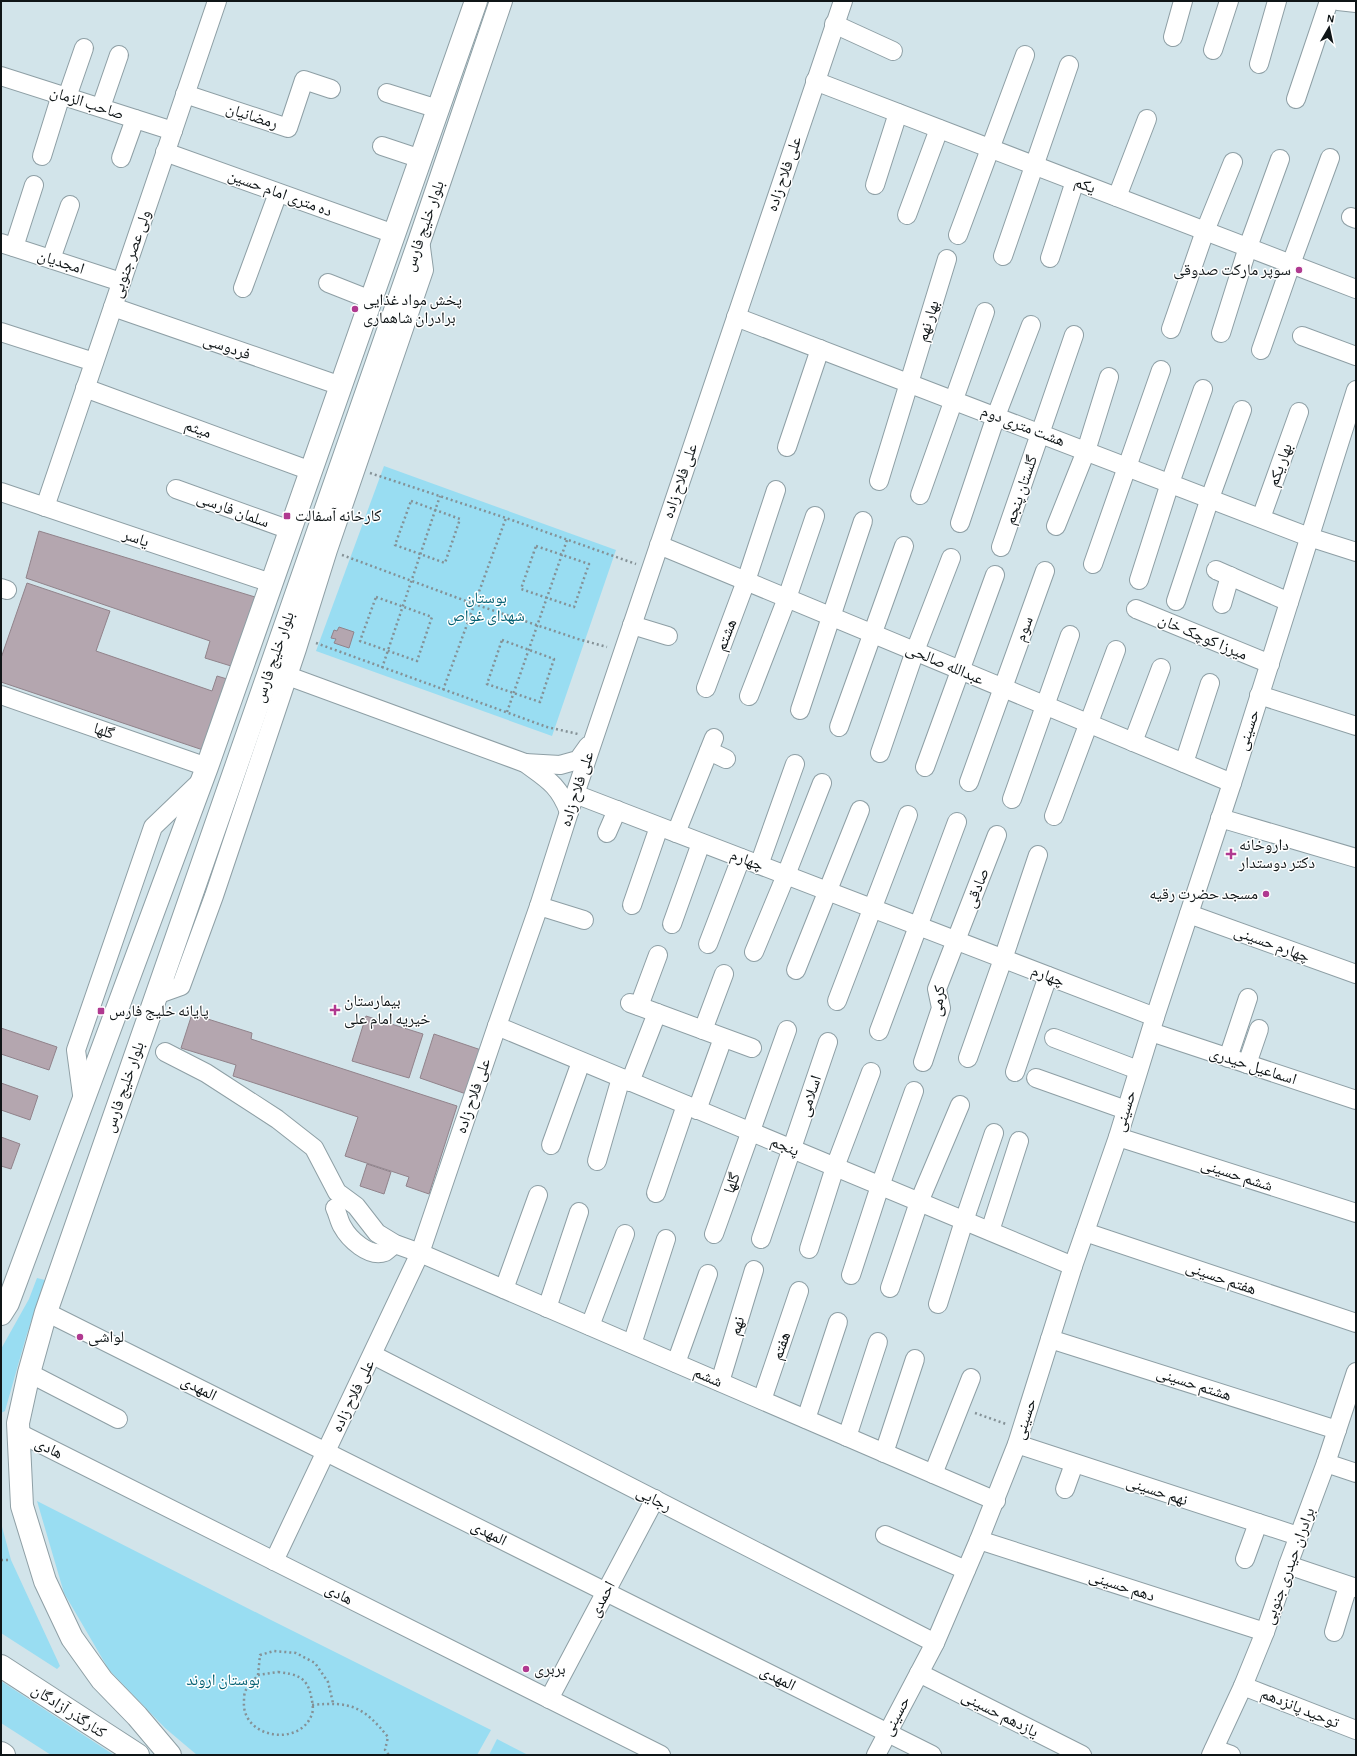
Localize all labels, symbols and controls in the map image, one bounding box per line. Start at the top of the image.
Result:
north arrow [1309,8,1349,48]
text: N [1326,13,1335,25]
street label: صاحب الزمان [47,84,126,124]
street label: رمضانیان [223,100,280,134]
street label: علی فلاح زاده [764,134,806,214]
street label: ده متری امام حسین [225,167,334,221]
street label: یکم [1071,174,1098,198]
street label: بلوار خلیج فارس [401,179,449,274]
street label: ولی عصر جنوبی [108,208,155,301]
street label: امجدیان [35,247,86,279]
place label: سوپر مارکت صدوقی [1173,262,1291,280]
marker: سوپر مارکت صدوقی [1294,265,1304,275]
place label: پخش مواد غذایی برادران شاهماری [363,292,462,328]
street label: بهار نهم [914,298,944,344]
marker: پخش مواد غذایی برادران شاهماری [350,304,360,314]
street label: فردوسی [201,331,253,364]
street label: هشت متری دوم [978,403,1067,451]
street label: میثم [182,417,214,443]
street label: علی فلاح زاده [660,441,702,521]
street label: بهار یکم [1265,441,1297,489]
street label: گلستان پنجم [1002,453,1042,527]
street label: سلمان فارسی [194,490,271,532]
place label: کارخانه آسفالت [295,507,382,525]
marker: کارخانه آسفالت [282,511,292,521]
street label: یاسر [120,526,151,551]
park label: بوستان شهدای غواص [447,590,525,626]
street label: بلوار خلیج فارس [251,610,299,705]
street label: میرزا کوچک خان [1155,611,1250,665]
street label: سوم [1012,614,1038,645]
street label: هشتم [713,617,741,654]
street label: عبدالله صالحی [903,640,986,689]
street label: حسینی [1234,707,1264,753]
street label: گلها [91,720,117,743]
street label: علی فلاح زاده [557,749,599,829]
place label: داروخانه دکتر دوستدار [1238,837,1315,872]
street label: چهارم [727,846,766,875]
marker: داروخانه دکتر دوستدار [1226,849,1236,859]
street label: صادقی [962,866,994,911]
place label: مسجد حضرت رقیه [1149,886,1258,903]
marker: مسجد حضرت رقیه [1261,889,1271,899]
street label: چهارم حسینی [1231,923,1312,967]
street label: چهارم [1028,962,1067,991]
street label: کرمی [928,984,950,1018]
place label: بیمارستان خیریه امام علی [344,993,430,1029]
place label: پایانه خلیج فارس [109,1003,209,1021]
marker: بیمارستان خیریه امام علی [329,1004,341,1016]
marker: پایانه خلیج فارس [96,1006,106,1016]
street label: بلوار خلیج فارس [101,1040,149,1135]
street label: اسماعیل حیدری [1207,1044,1299,1089]
street label: علی فلاح زاده [453,1056,495,1136]
street label: اسلامی [796,1073,826,1119]
street label: حسینی [1111,1088,1141,1134]
street label: پنجم [768,1133,802,1161]
street label: ششم حسینی [1199,1156,1275,1196]
street label: گلها [721,1170,744,1196]
street label: هفتم حسینی [1183,1258,1258,1299]
street label: نهم [727,1315,749,1338]
place label: لواشی [88,1329,124,1347]
street label: هفتم [769,1330,795,1363]
marker: لواشی [75,1332,85,1342]
street label: علی فلاح زاده [329,1357,379,1435]
street label: ششم [690,1364,725,1392]
street label: هشتم حسینی [1154,1364,1233,1406]
street label: المهدی [178,1372,219,1405]
street label: حسینی [1011,1396,1041,1442]
street label: هادی [32,1434,65,1463]
street label: نهم حسینی [1124,1474,1190,1510]
street label: رجایی [633,1483,674,1516]
street label: برادران حیدری جنوبی [1260,1505,1319,1627]
street label: المهدی [468,1517,509,1550]
street label: دهم حسینی [1087,1568,1157,1606]
street label: احمدی [586,1578,620,1621]
street label: هادی [322,1580,355,1609]
place label: بربری [534,1661,566,1679]
street label: المهدی [757,1662,798,1695]
marker: بربری [521,1664,531,1674]
park label: بوستان اروند [186,1672,260,1690]
street label: کنارگذر آزادگان [28,1680,110,1743]
street label: توحید پانزدهم [1258,1685,1342,1733]
street label: یازدهم حسینی [958,1688,1041,1742]
street label: حسینی [879,1694,915,1739]

